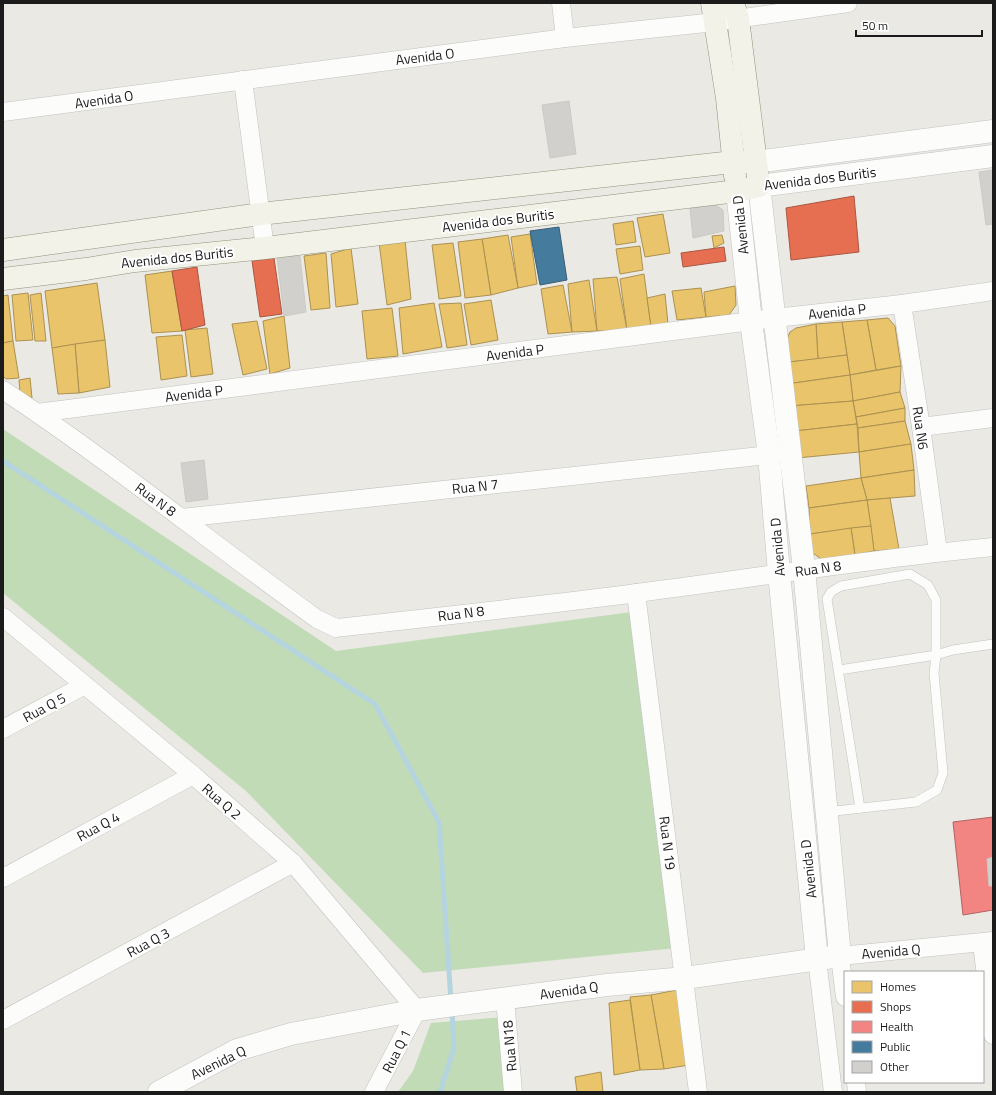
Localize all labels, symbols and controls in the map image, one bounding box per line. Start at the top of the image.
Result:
scale bar [856,12,982,38]
text: 50 m [862,16,888,35]
street label: Avenida O [394,42,456,70]
street label: Avenida O [73,84,135,114]
street label: Avenida dos Buritis [763,161,877,195]
street label: Avenida D [726,195,754,255]
street label: Avenida dos Buritis [441,203,555,237]
street label: Avenida dos Buritis [120,241,234,273]
street label: Avenida P [807,298,867,324]
street label: Avenida P [485,338,545,366]
street label: Avenida P [164,379,224,407]
street label: Rua N6 [908,405,934,451]
street label: Rua N 7 [451,473,499,499]
street label: Rua N 8 [131,477,181,521]
street label: Avenida D [764,517,790,577]
street label: Rua N 8 [794,554,843,582]
street label: Rua N 8 [437,600,486,626]
street label: Rua Q 5 [19,687,69,727]
street label: Rua Q 2 [198,778,246,824]
street label: Rua Q 4 [73,806,123,846]
street label: Rua N 19 [654,815,682,871]
street label: Avenida D [794,839,822,899]
street label: Rua Q 3 [123,922,173,962]
street label: Avenida Q [861,938,921,964]
legend [844,971,984,1083]
street label: Avenida Q [538,975,600,1005]
text: Homes [880,977,916,996]
text: Shops [880,997,912,1016]
text: Health [880,1017,914,1036]
street label: Rua N18 [496,1019,522,1072]
street label: Rua Q 1 [376,1026,416,1076]
text: Public [880,1037,910,1056]
street label: Avenida Q [187,1040,249,1084]
text: Other [880,1057,909,1076]

